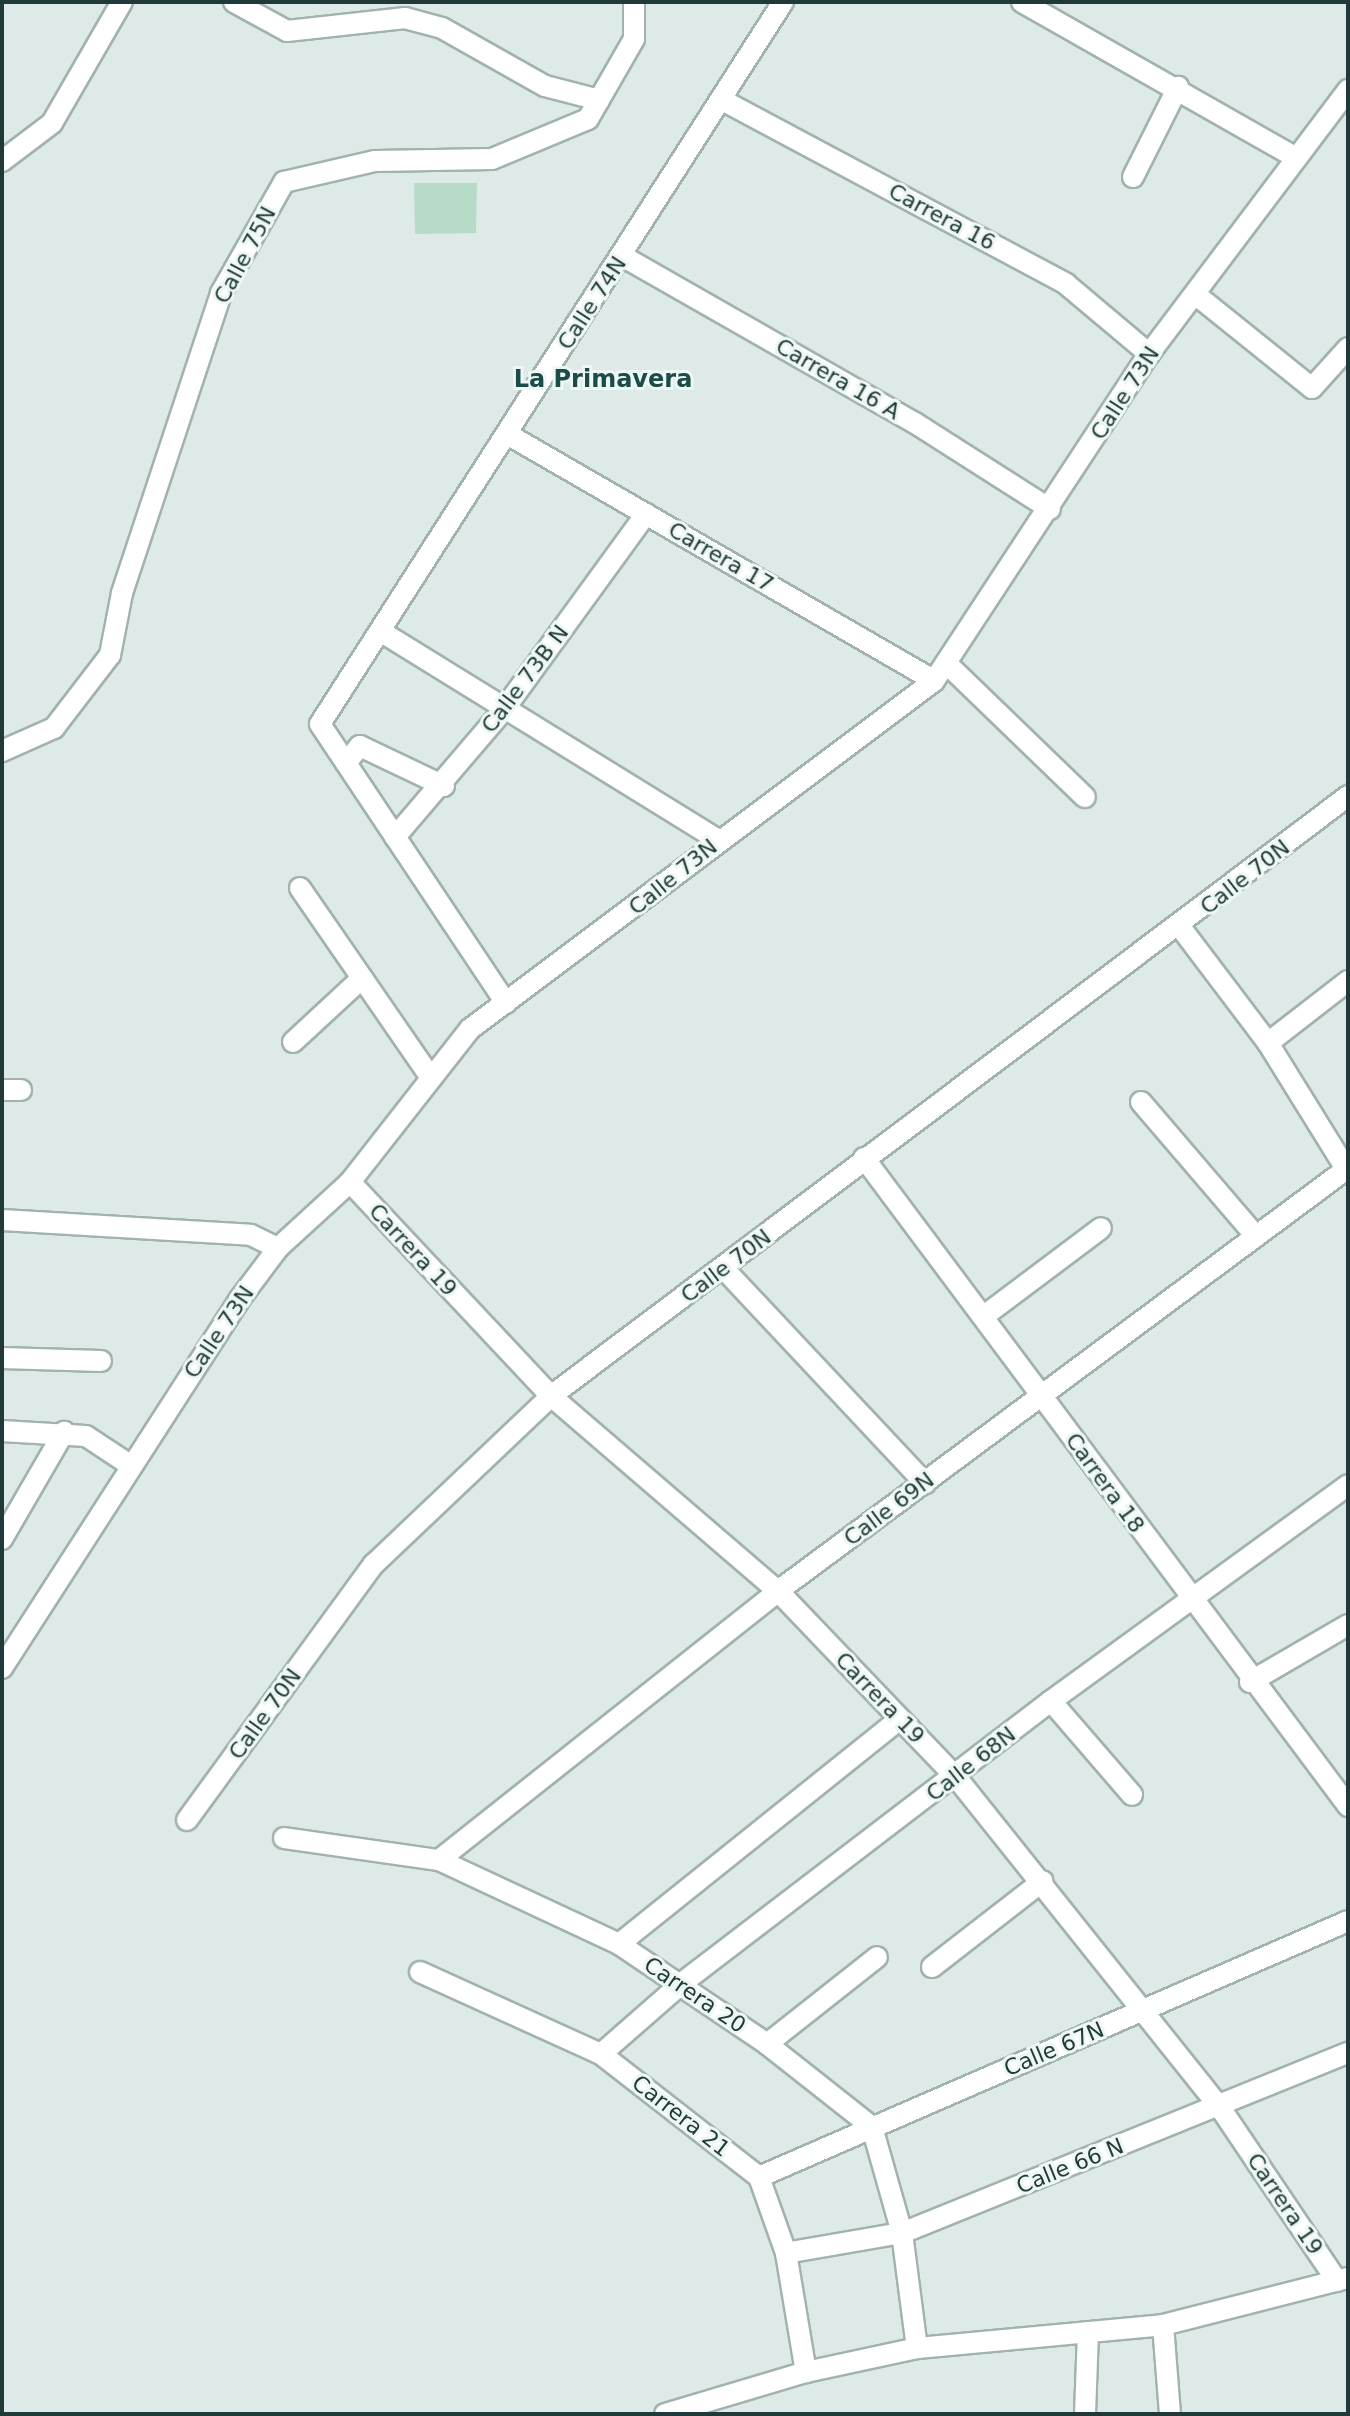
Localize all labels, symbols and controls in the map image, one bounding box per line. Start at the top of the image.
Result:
street label: Carrera 16 [884,178,1000,256]
street label: Calle 75N [208,202,282,308]
street label: Calle 74N [552,251,632,355]
street label: Carrera 16 A [771,333,905,425]
street label: Calle 73N [1085,341,1165,445]
district label: La Primavera [514,366,692,394]
street label: Carrera 17 [664,516,778,598]
street label: Calle 73B N [476,620,574,738]
street label: Calle 73N [623,833,723,921]
street label: Calle 70N [1195,834,1295,920]
street label: Carrera 19 [363,1198,463,1302]
street label: Calle 70N [676,1224,776,1308]
street label: Calle 73N [178,1281,260,1383]
street label: Carrera 18 [1060,1428,1150,1538]
street label: Calle 69N [839,1467,939,1551]
street label: Carrera 19 [830,1647,930,1749]
street label: Calle 70N [223,1663,307,1765]
street label: Calle 68N [921,1721,1021,1807]
street label: Carrera 20 [639,1951,751,2039]
street label: Calle 67N [1000,2016,1108,2082]
street label: Carrera 21 [627,2070,735,2162]
street label: Calle 66 N [1013,2133,1127,2199]
street label: Carrera 19 [1241,2148,1329,2260]

